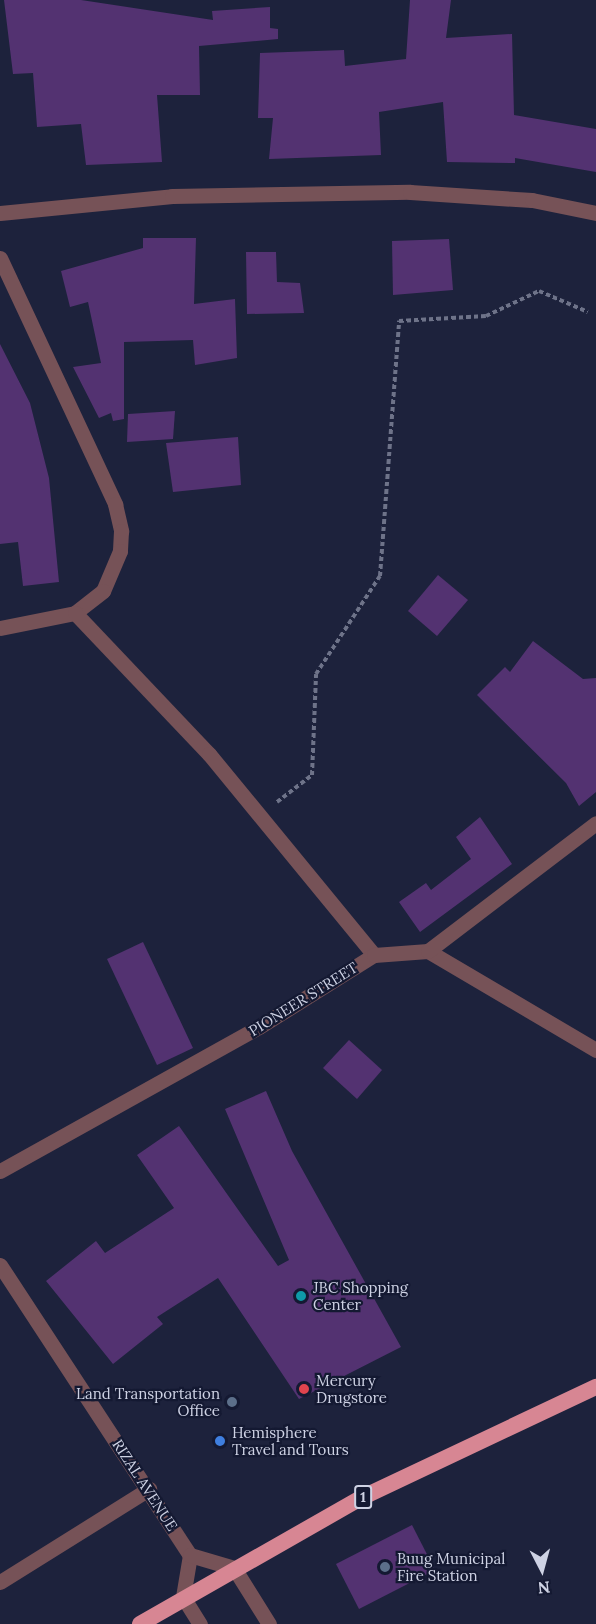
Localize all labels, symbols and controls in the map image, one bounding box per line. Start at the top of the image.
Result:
street label: PIONEER STREET [245,958,361,1040]
place label: JBC Shopping Center [313,1278,408,1313]
marker: JBC Shopping Center [294,1289,308,1303]
place label: Mercury Drugstore [316,1371,387,1406]
marker: Mercury Drugstore [297,1382,311,1396]
place label: Land Transportation Office [76,1384,220,1419]
marker: Land Transportation Office [225,1395,239,1409]
place label: Hemisphere Travel and Tours [232,1423,349,1458]
marker: Hemisphere Travel and Tours [213,1434,227,1448]
street label: RIZAL AVENUE [109,1436,181,1534]
road number: 1 [354,1486,372,1508]
north arrow [512,1540,572,1600]
place label: Buug Municipal Fire Station [397,1549,505,1584]
marker: Buug Municipal Fire Station [378,1560,392,1574]
text: N [537,1577,551,1598]

